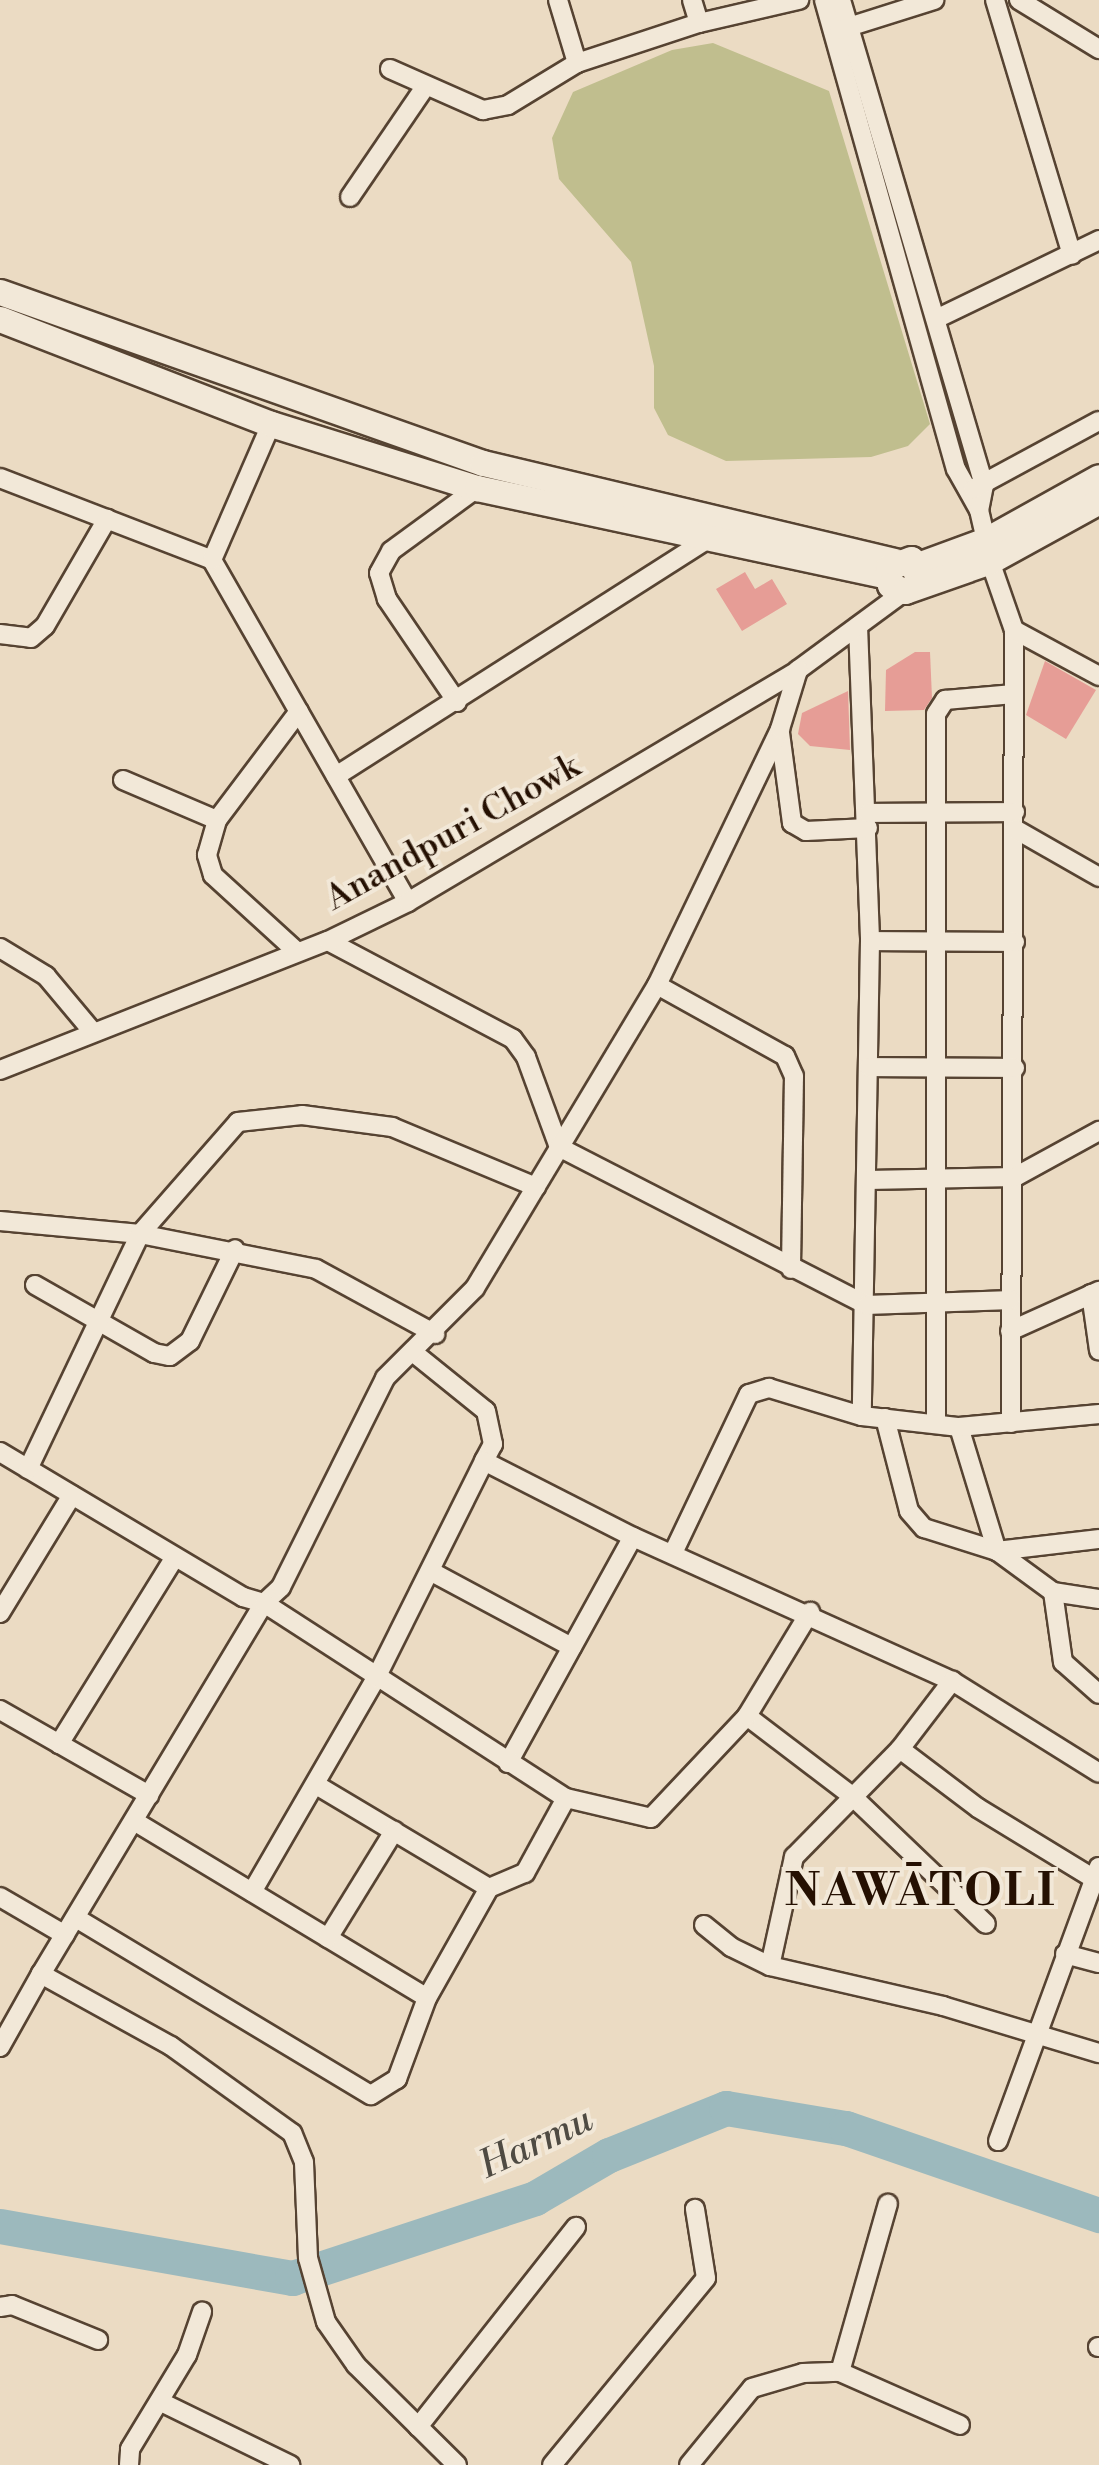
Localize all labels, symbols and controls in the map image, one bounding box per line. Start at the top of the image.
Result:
street label: Anandpuri Chowk [318,746,588,920]
district label: NAWĀTOLI [785,1865,1057,1919]
water label: Harmu [472,2097,600,2189]

